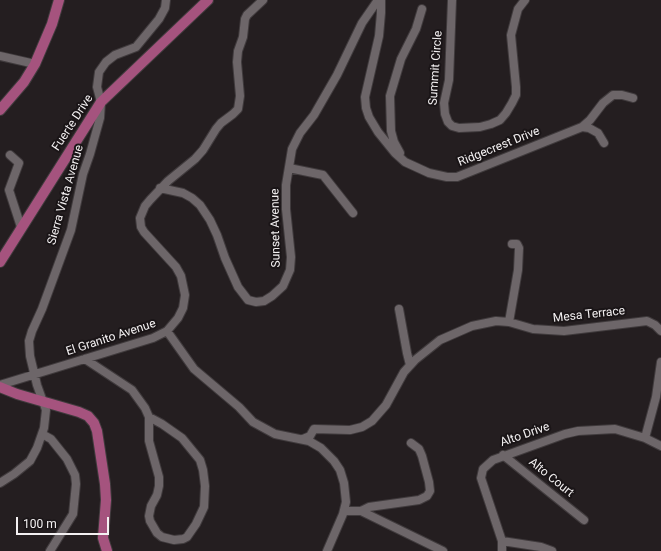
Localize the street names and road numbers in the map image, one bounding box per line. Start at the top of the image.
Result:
street label: Summit Circle [426,30,446,106]
street label: Fuerte Drive [50,92,96,154]
street label: Ridgecrest Drive [456,124,542,170]
street label: Sierra Vista Avenue [45,143,87,247]
street label: Sunset Avenue [268,188,284,268]
street label: Mesa Terrace [552,304,626,326]
street label: El Granito Avenue [64,317,158,359]
street label: Alto Drive [498,420,552,450]
street label: Alto Court [526,455,576,501]

